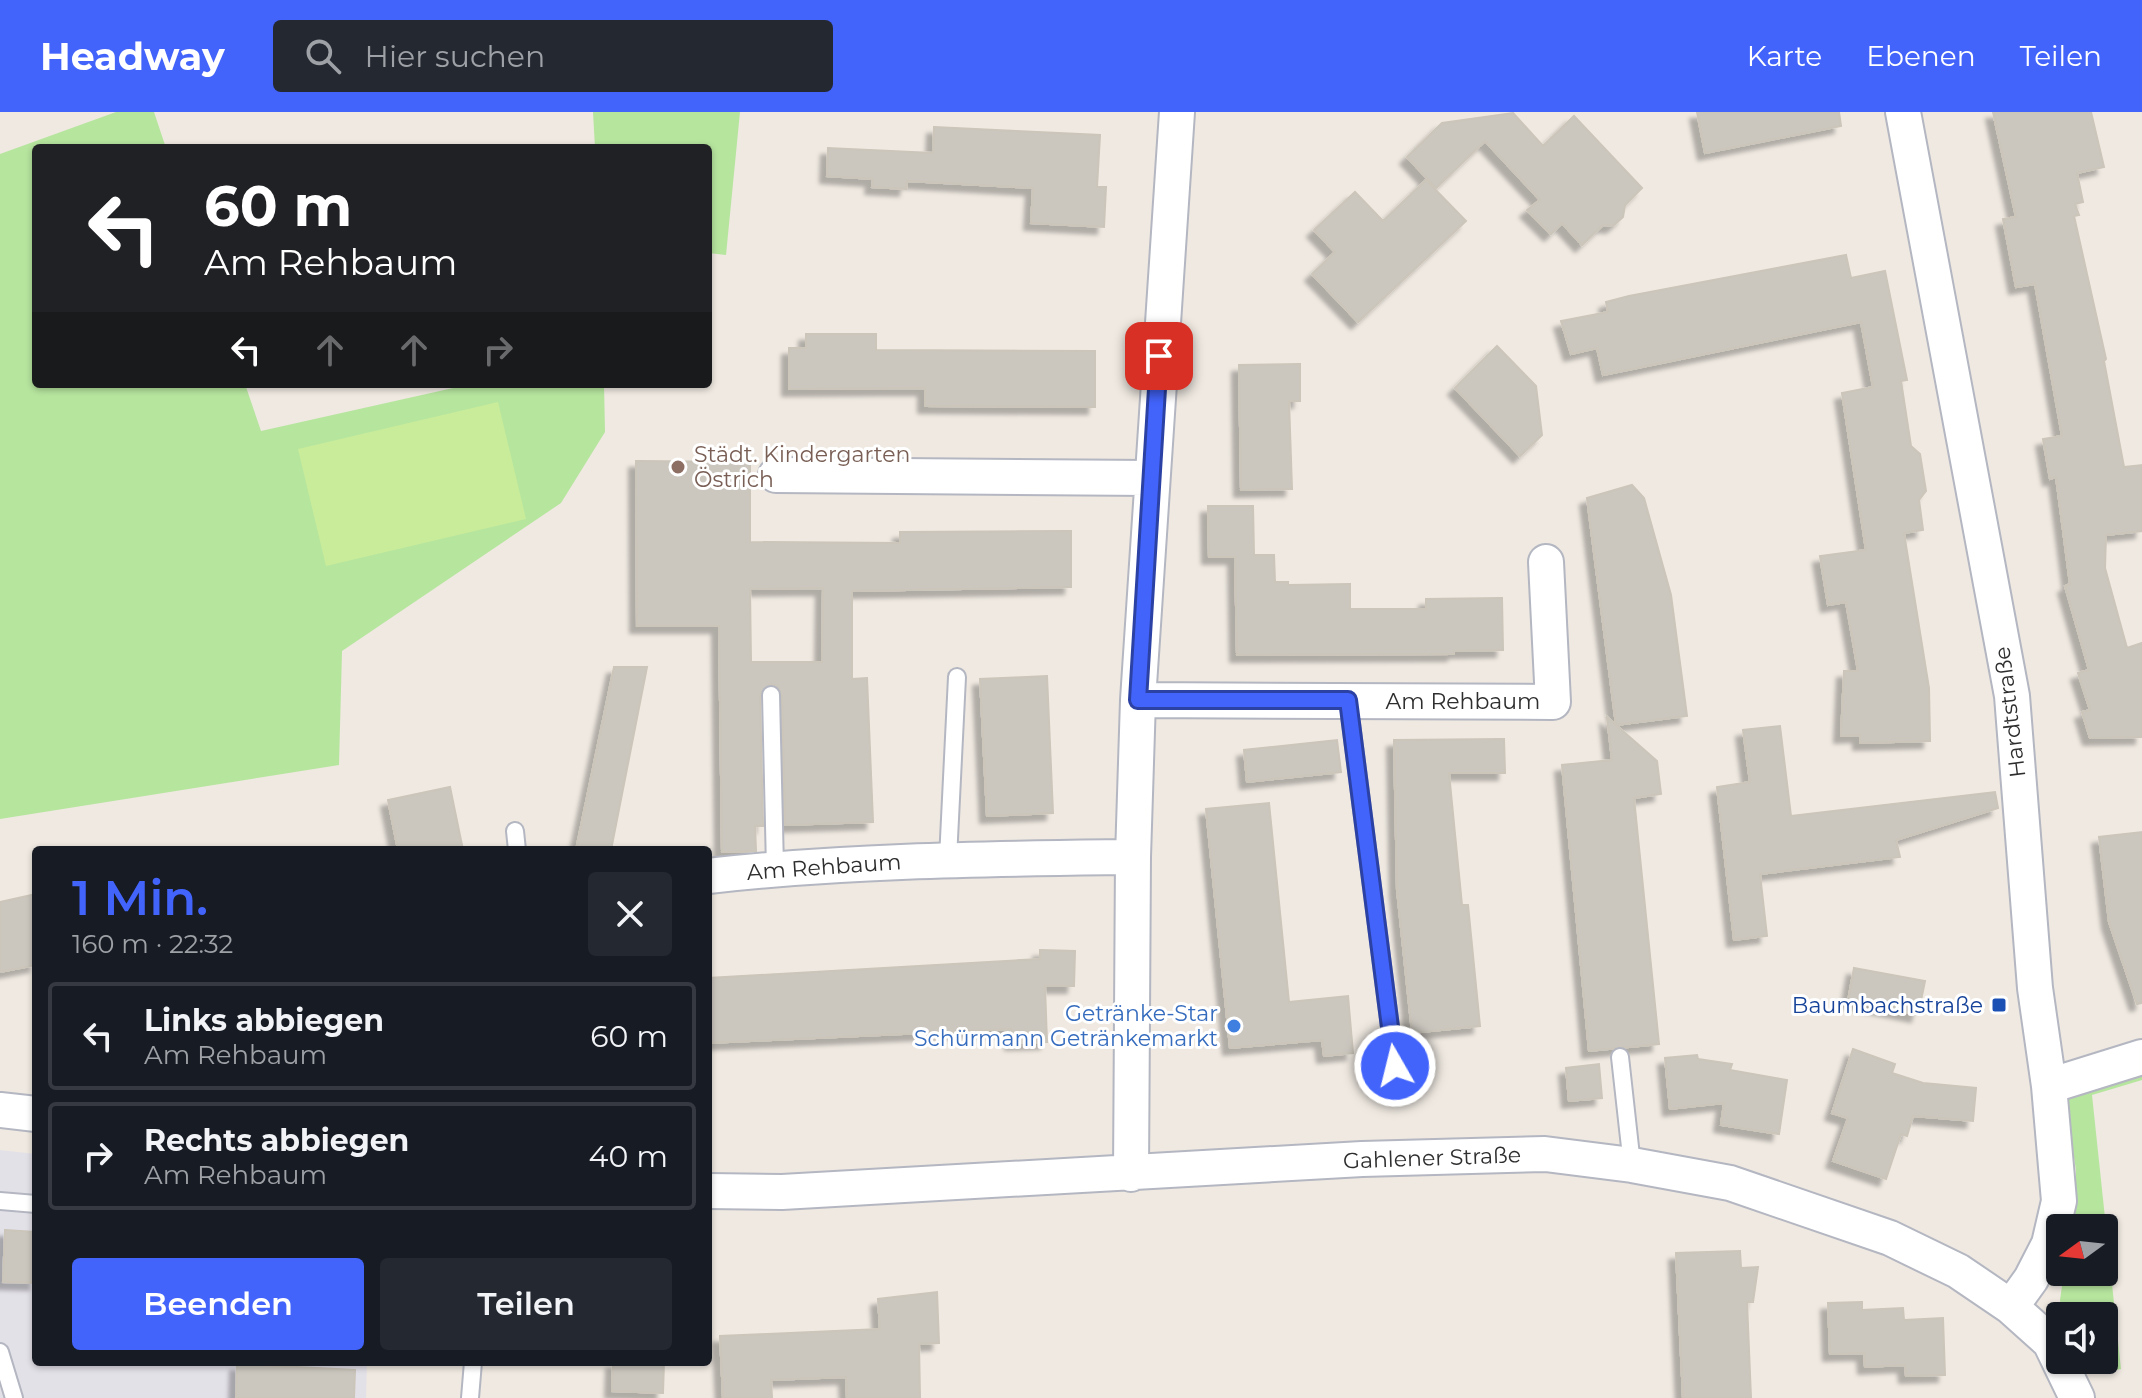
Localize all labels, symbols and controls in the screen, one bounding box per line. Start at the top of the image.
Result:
search box [273,20,833,92]
text: Headway [40,33,225,80]
icon: search [301,34,345,78]
text: Hier suchen [365,38,545,75]
text: Karte [1747,39,1822,73]
text: Ebenen [1866,39,1976,73]
text: Teilen [2020,39,2102,73]
text: 60 m [204,172,352,240]
icon: left [72,176,176,280]
text: Am Rehbaum [204,240,457,284]
pin [1125,322,1193,390]
icon: left [224,328,268,372]
icon: ahead [308,328,352,372]
icon: ahead [392,328,436,372]
icon: right [476,328,520,372]
icon: arrive [1137,334,1181,378]
place label: Städt. Kindergarten Östrich [694,441,910,493]
marker: Städt. Kindergarten Östrich [669,458,687,476]
street label: Hardtstraße [1989,645,2031,779]
street label: Am Rehbaum [1386,688,1540,715]
street label: Am Rehbaum [746,848,902,886]
text: 1 Min. [72,869,208,927]
button: close [588,872,672,956]
text: 160 m · 22:32 [72,928,233,960]
place label: Baumbachstraße [1792,992,1983,1019]
marker: Baumbachstraße [1990,996,2008,1014]
place label: Getränke-Star Schürmann Getränkemarkt [914,1000,1218,1052]
text: Links abbiegen [144,1002,384,1039]
icon: left [76,1014,120,1058]
marker: Getränke-Star Schürmann Getränkemarkt [1225,1017,1243,1035]
text: 60 m [590,1018,668,1055]
position arrow [1353,1024,1437,1108]
text: Am Rehbaum [144,1039,327,1071]
text: Rechts abbiegen [144,1122,409,1159]
icon: right [76,1134,120,1178]
text: 40 m [589,1138,668,1175]
street label: Gahlener Straße [1342,1141,1522,1175]
text: Am Rehbaum [144,1159,327,1191]
north arrow [2046,1214,2118,1286]
map controls [2046,1214,2118,1374]
button: Beenden [72,1258,364,1350]
button: Teilen [380,1258,672,1350]
button: sound [2046,1302,2118,1374]

